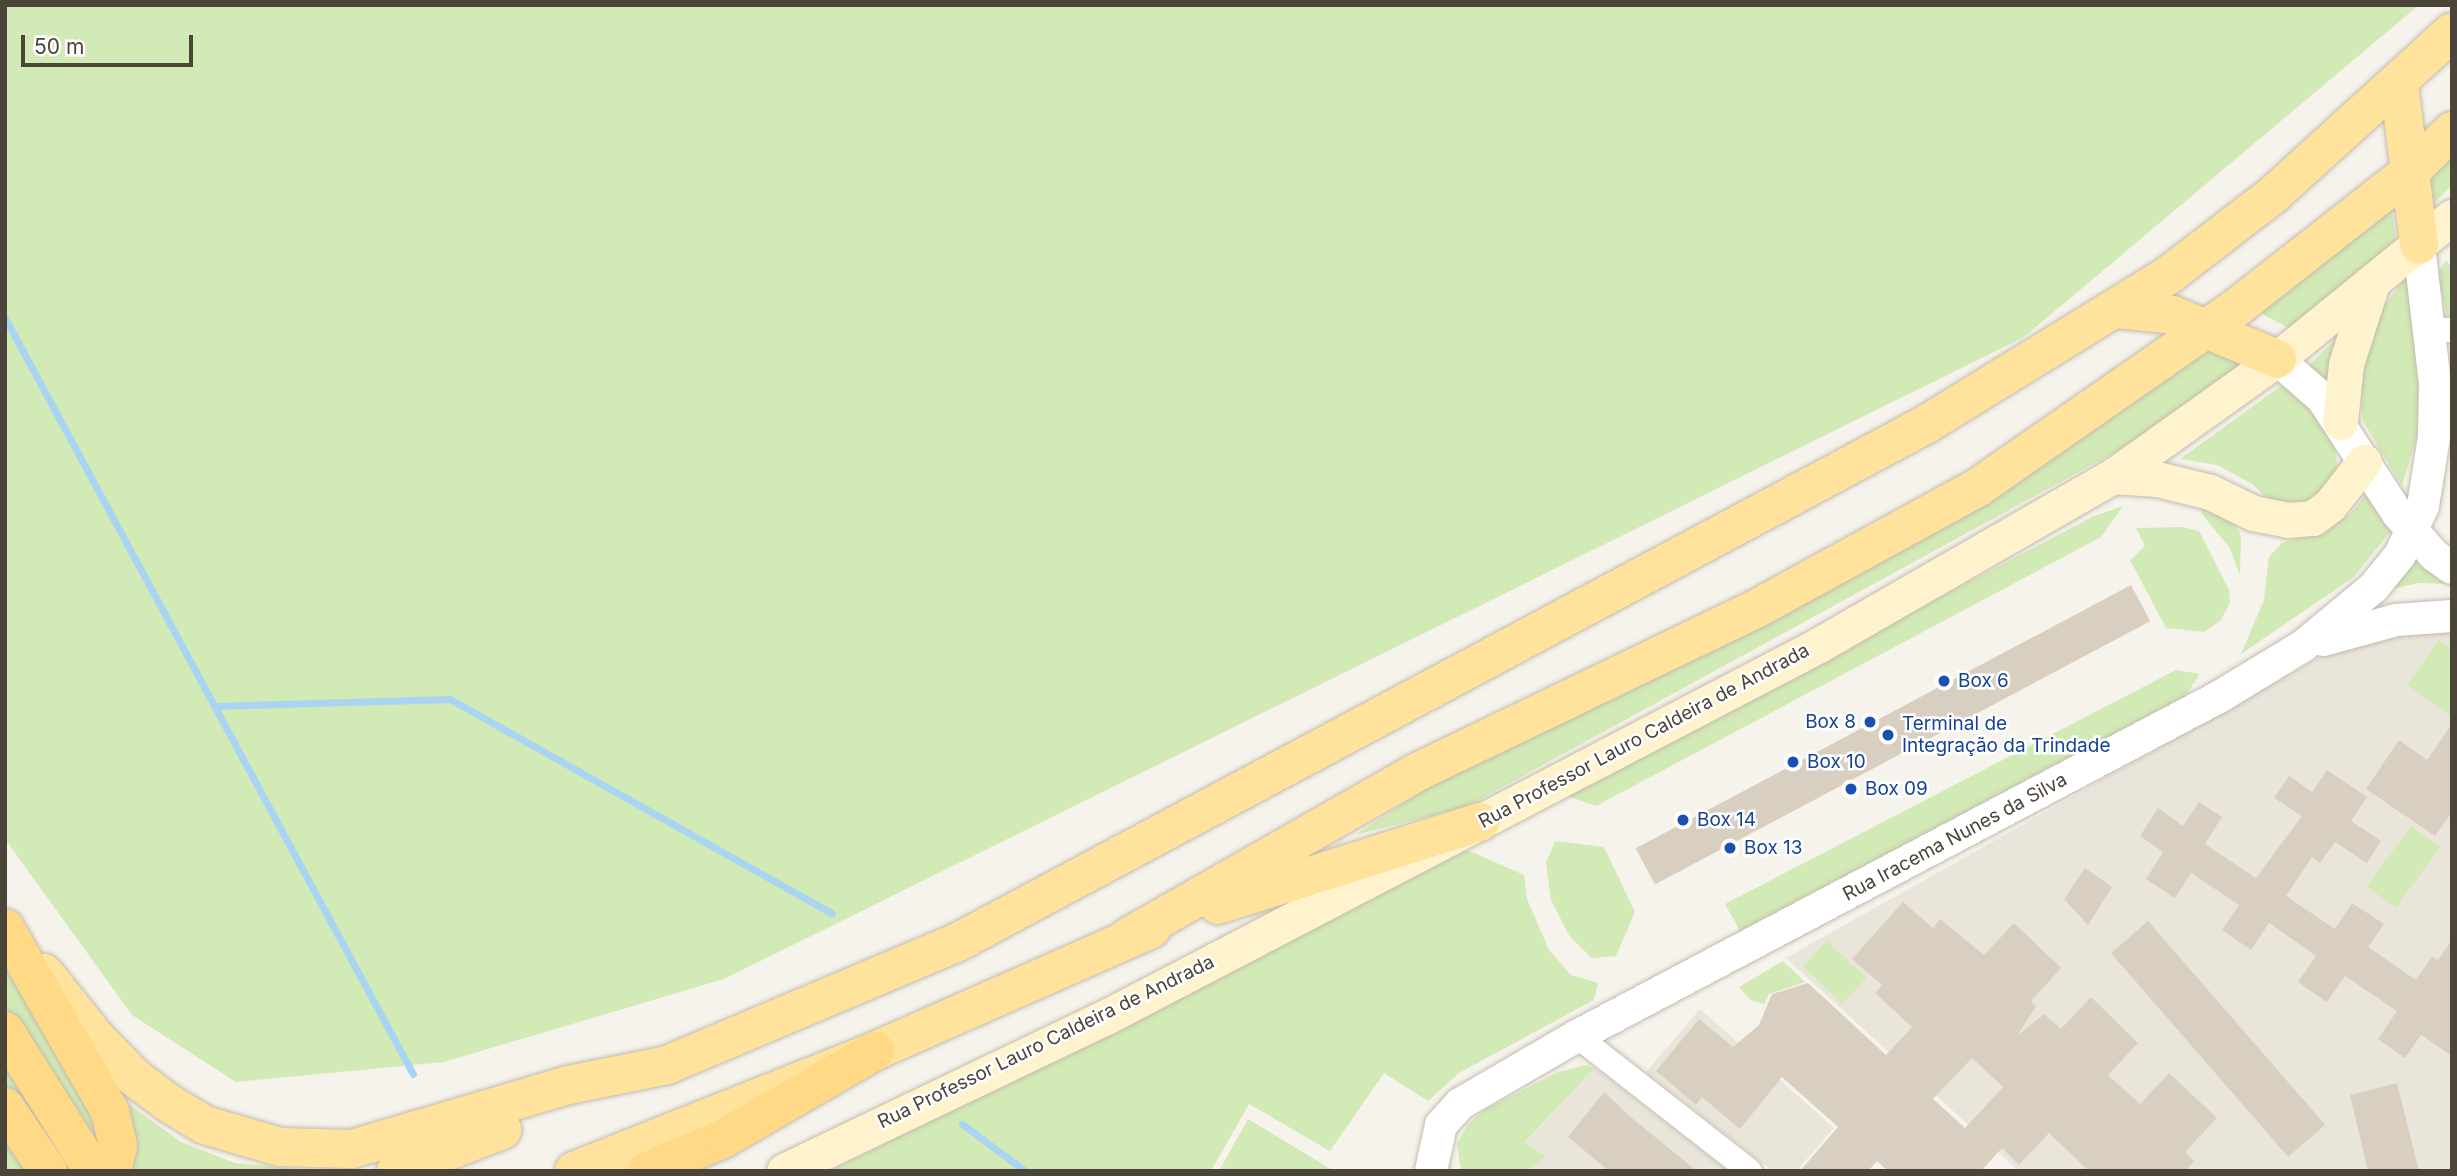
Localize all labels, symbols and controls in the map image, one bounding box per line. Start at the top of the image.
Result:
scale bar [24,21,196,65]
text: 50 m [34,34,84,59]
street label: Rua Professor Lauro Caldeira de Andrada [1475,639,1813,833]
place label: Box 6 [1958,670,2009,692]
marker: Box 6 [1936,673,1952,689]
place label: Box 8 [1805,711,1856,733]
place label: Terminal de Integração da Trindade [1902,713,2110,757]
marker: Box 8 [1862,714,1878,730]
marker: Terminal de Integração da Trindade [1880,727,1896,743]
place label: Box 10 [1807,751,1866,773]
marker: Box 10 [1785,754,1801,770]
street label: Rua Iracema Nunes da Silva [1839,768,2071,906]
place label: Box 09 [1865,778,1928,800]
marker: Box 09 [1843,781,1859,797]
place label: Box 14 [1697,809,1756,831]
marker: Box 14 [1675,812,1691,828]
place label: Box 13 [1744,837,1803,859]
marker: Box 13 [1722,840,1738,856]
street label: Rua Professor Lauro Caldeira de Andrada [874,950,1218,1134]

